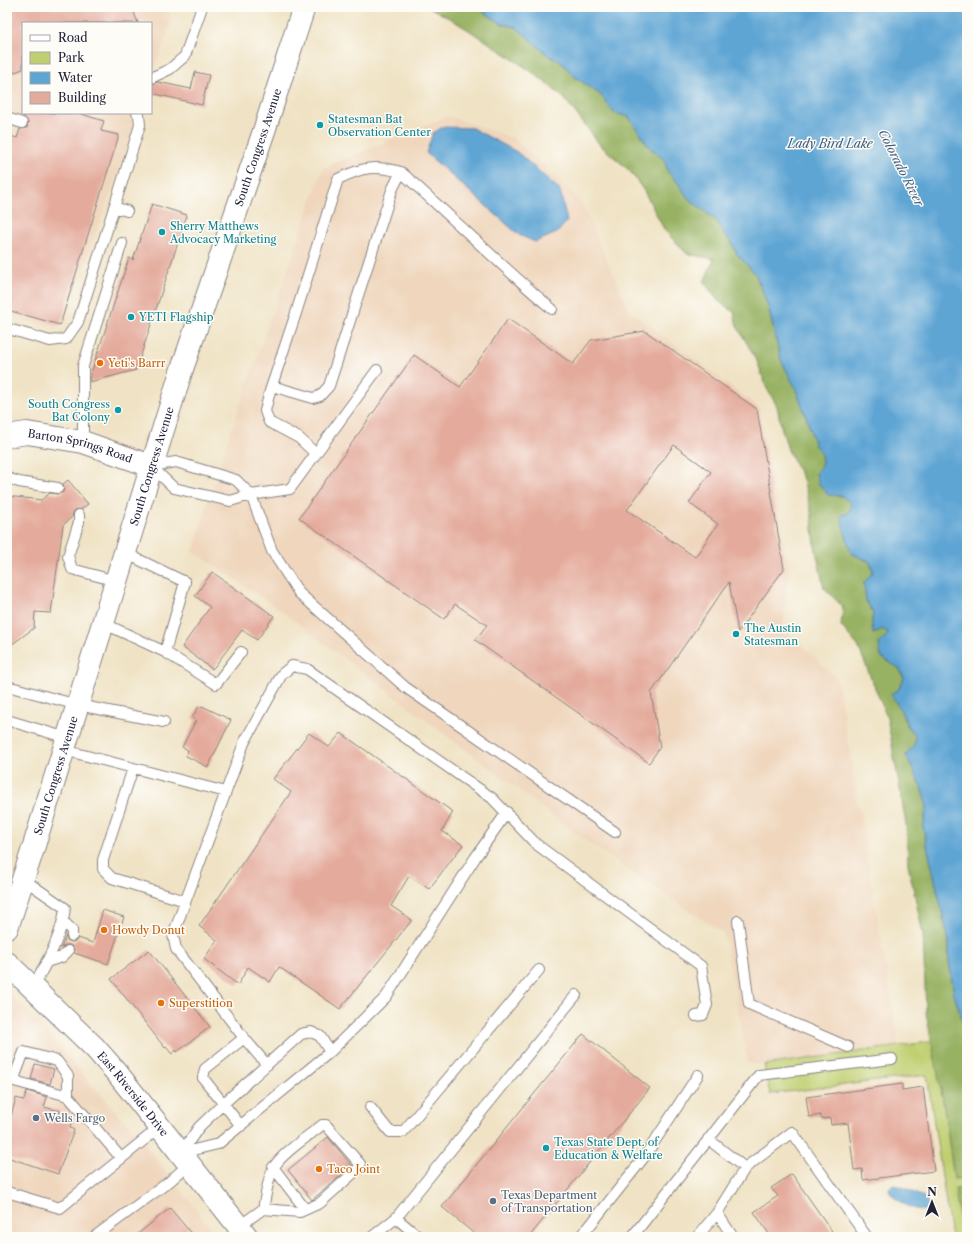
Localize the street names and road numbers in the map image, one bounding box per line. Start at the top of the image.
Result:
street label: South Congress Avenue [232,87,284,208]
street label: South Congress Avenue [127,405,177,527]
street label: Barton Springs Road [27,426,135,466]
street label: South Congress Avenue [31,714,81,837]
street label: East Riverside Drive [94,1049,172,1139]

